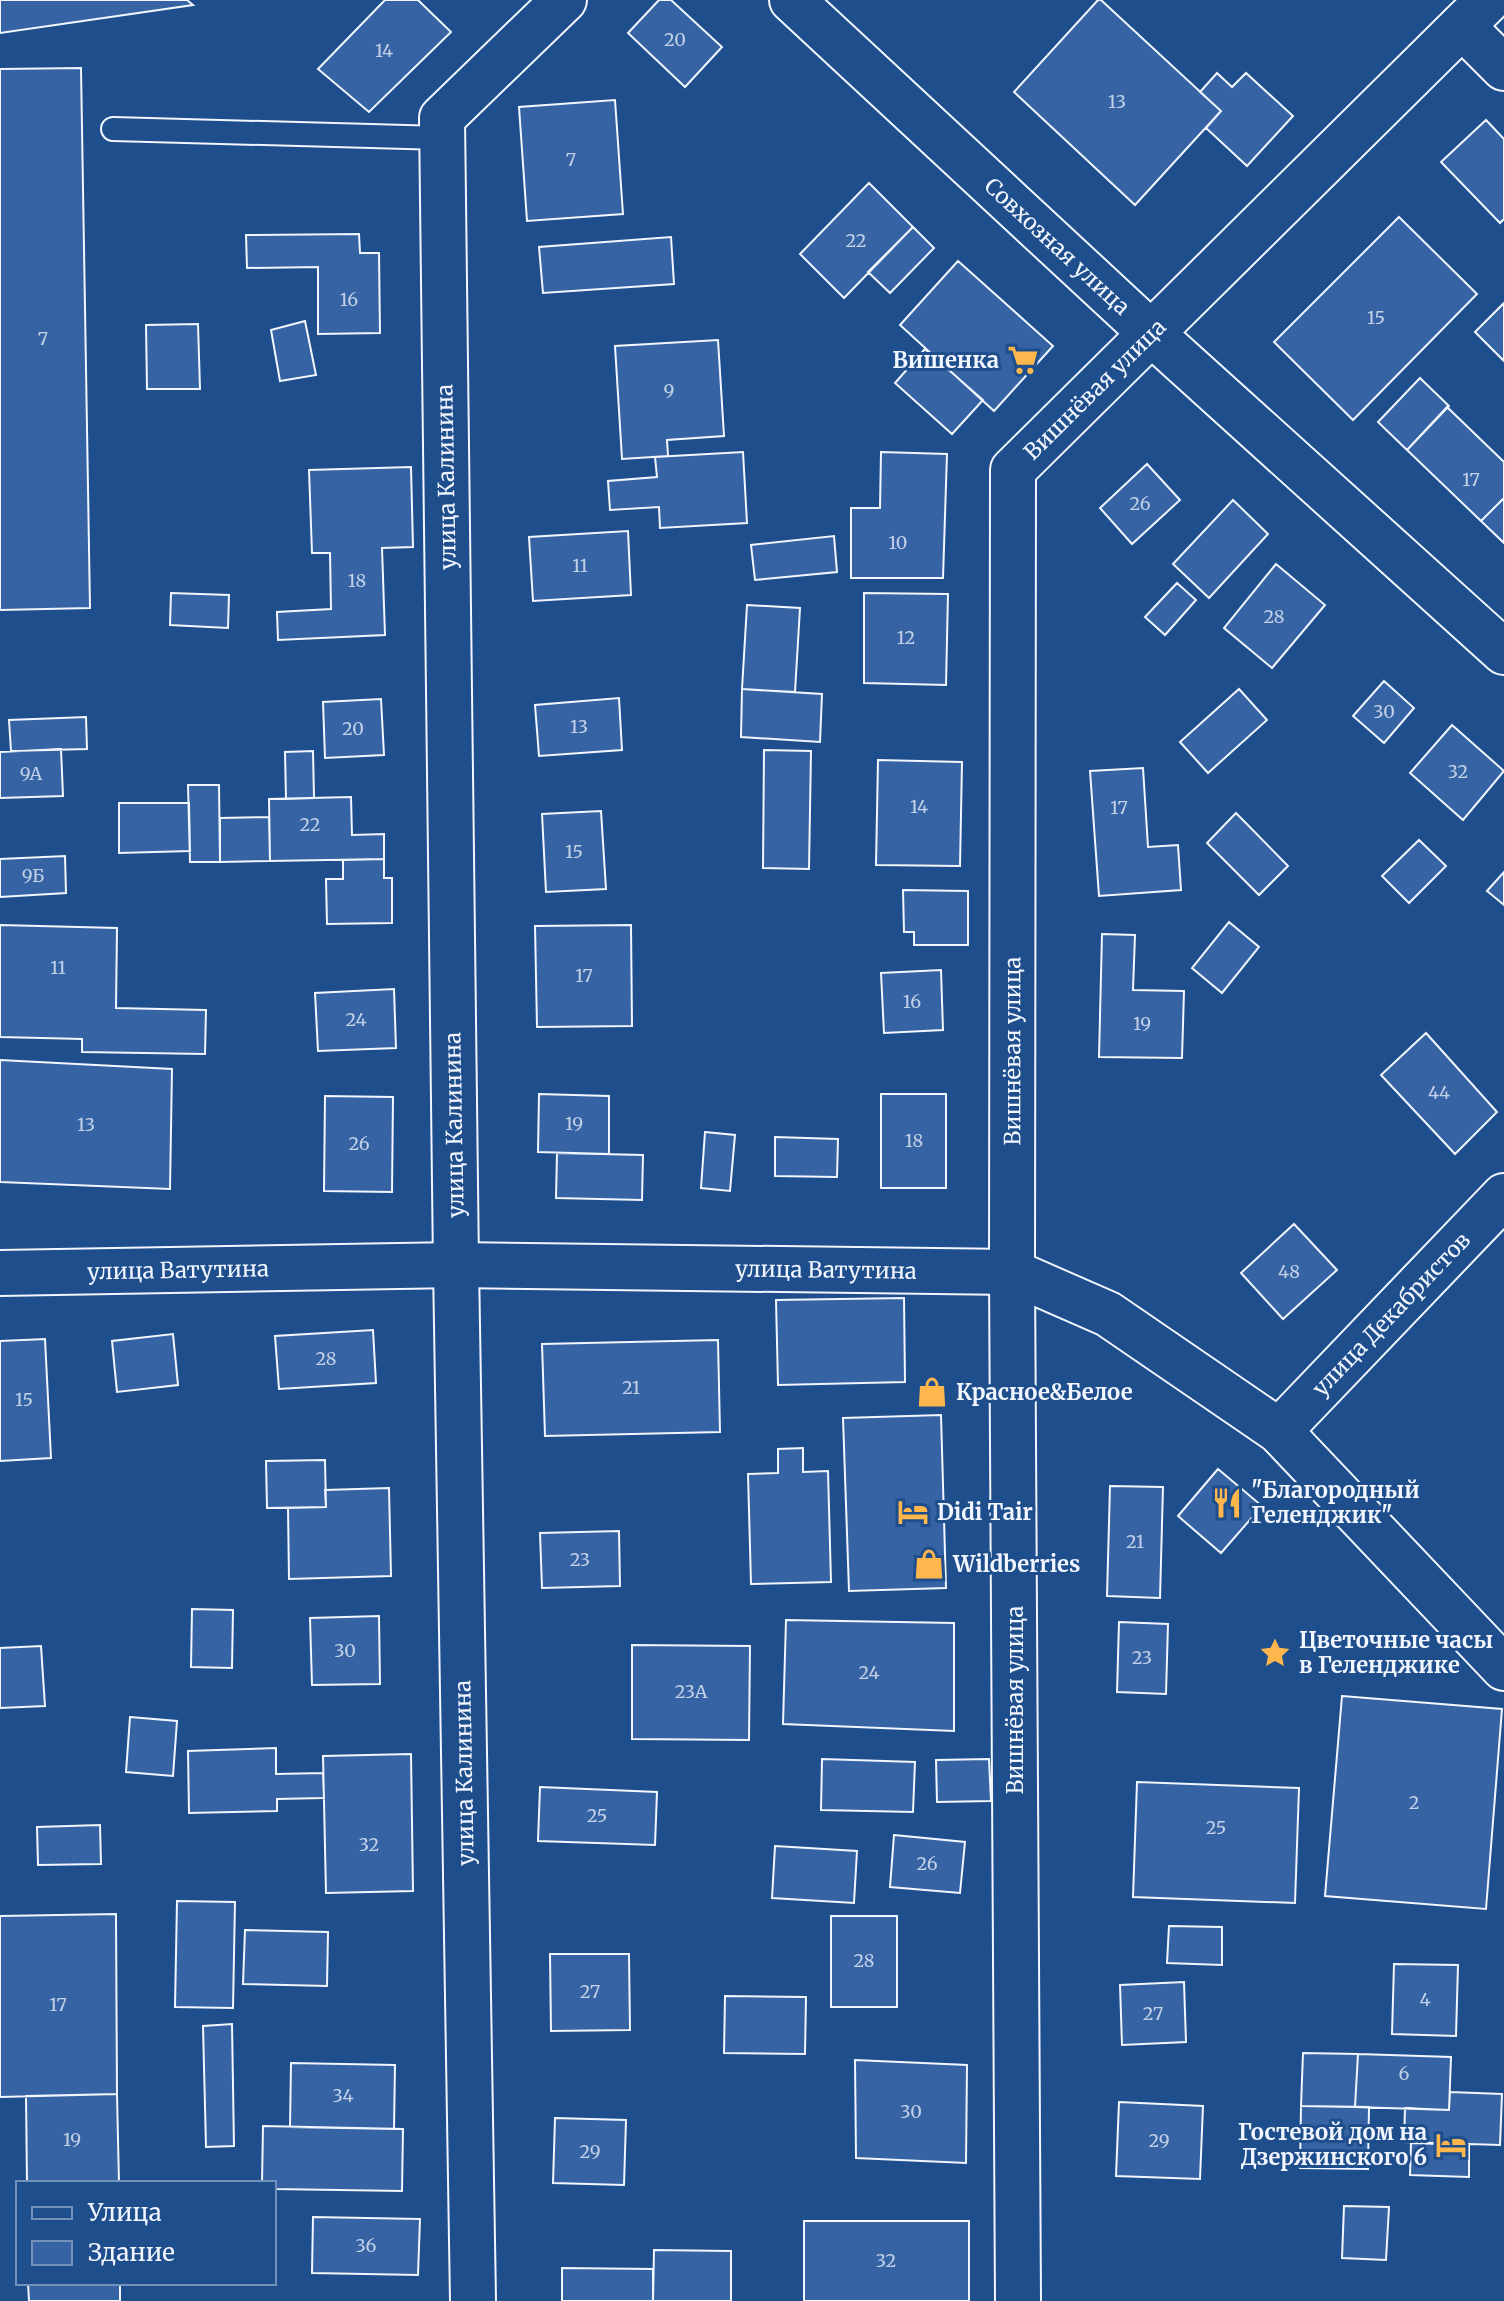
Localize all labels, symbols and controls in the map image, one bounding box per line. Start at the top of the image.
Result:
house number: 20 [664,28,686,51]
house number: 14 [375,39,393,62]
house number: 13 [1108,90,1126,113]
house number: 7 [566,148,576,171]
street label: Совхозная улица [979,172,1136,321]
house number: 22 [845,229,867,252]
house number: 16 [340,288,358,311]
house number: 15 [1367,306,1385,329]
street label: Вишнёвая улица [1018,313,1172,465]
house number: 7 [38,327,48,350]
supermarket icon: Вишенка [1006,343,1040,377]
place label: Вишенка [893,346,999,374]
house number: 9 [664,379,674,402]
street label: улица Калинина [430,384,462,570]
house number: 17 [1462,468,1480,491]
house number: 26 [1129,492,1151,515]
house number: 10 [889,531,907,554]
house number: 11 [572,554,588,577]
house number: 18 [348,569,366,592]
house number: 28 [1263,605,1285,628]
house number: 12 [897,626,915,649]
house number: 30 [1373,700,1395,723]
house number: 13 [570,715,588,738]
house number: 20 [342,717,364,740]
house number: 32 [1448,760,1468,783]
house number: 9А [20,762,43,785]
house number: 14 [910,795,928,818]
house number: 17 [1110,796,1128,819]
house number: 22 [299,813,321,836]
house number: 15 [565,840,583,863]
house number: 9Б [22,864,44,887]
house number: 11 [50,956,66,979]
street label: Вишнёвая улица [998,956,1026,1145]
house number: 17 [575,964,593,987]
house number: 16 [903,990,921,1013]
house number: 24 [345,1008,367,1031]
house number: 19 [1133,1012,1151,1035]
street label: улица Калинина [438,1032,470,1218]
house number: 44 [1428,1081,1450,1104]
house number: 19 [565,1112,583,1135]
house number: 13 [77,1113,95,1136]
house number: 18 [905,1129,923,1152]
house number: 26 [348,1132,370,1155]
street label: улица Декабристов [1306,1226,1476,1402]
street label: улица Ватутина [87,1254,269,1285]
street label: улица Ватутина [735,1255,917,1285]
house number: 48 [1278,1260,1300,1283]
house number: 28 [315,1347,337,1370]
shop icon: Красное&Белое [915,1375,949,1409]
house number: 21 [622,1376,640,1399]
place label: Красное&Белое [956,1378,1133,1406]
house number: 15 [15,1388,33,1411]
place label: "Благородный Геленджик" [1251,1476,1420,1529]
restaurant icon: "Благородный Геленджик" [1210,1486,1244,1520]
hotel icon: Didi Tair [896,1495,930,1529]
place label: Didi Tair [937,1498,1033,1526]
house number: 21 [1126,1530,1144,1553]
shop icon: Wildberries [912,1547,946,1581]
house number: 23 [570,1548,590,1571]
place label: Wildberries [952,1550,1080,1578]
street label: Вишнёвая улица [1001,1606,1029,1794]
place label: Цветочные часы в Геленджике [1299,1626,1493,1679]
place icon: Цветочные часы в Геленджике [1258,1636,1292,1670]
house number: 30 [334,1639,356,1662]
house number: 23 [1132,1646,1152,1669]
house number: 24 [858,1661,880,1684]
street label: улица Калинина [448,1680,480,1866]
house number: 23А [675,1680,708,1703]
house number: 2 [1409,1791,1419,1814]
house number: 25 [587,1804,607,1827]
house number: 25 [1206,1816,1226,1839]
house number: 32 [359,1833,379,1856]
house number: 26 [916,1852,938,1875]
house number: 28 [853,1949,875,1972]
house number: 27 [580,1980,600,2003]
house number: 4 [1419,1988,1431,2011]
house number: 17 [49,1993,67,2016]
house number: 27 [1143,2002,1163,2025]
house number: 6 [1399,2062,1410,2085]
house number: 34 [332,2084,354,2107]
house number: 30 [900,2100,922,2123]
place label: Гостевой дом на Дзержинского 6 [1238,2118,1427,2171]
house number: 19 [63,2128,81,2151]
hotel icon: Гостевой дом на Дзержинского 6 [1434,2128,1468,2162]
house number: 29 [1148,2129,1170,2152]
house number: 29 [579,2140,601,2163]
legend [16,2181,276,2285]
text: Улица [87,2197,162,2228]
house number: 36 [356,2234,377,2257]
text: Здание [88,2237,175,2268]
house number: 32 [876,2249,896,2272]

